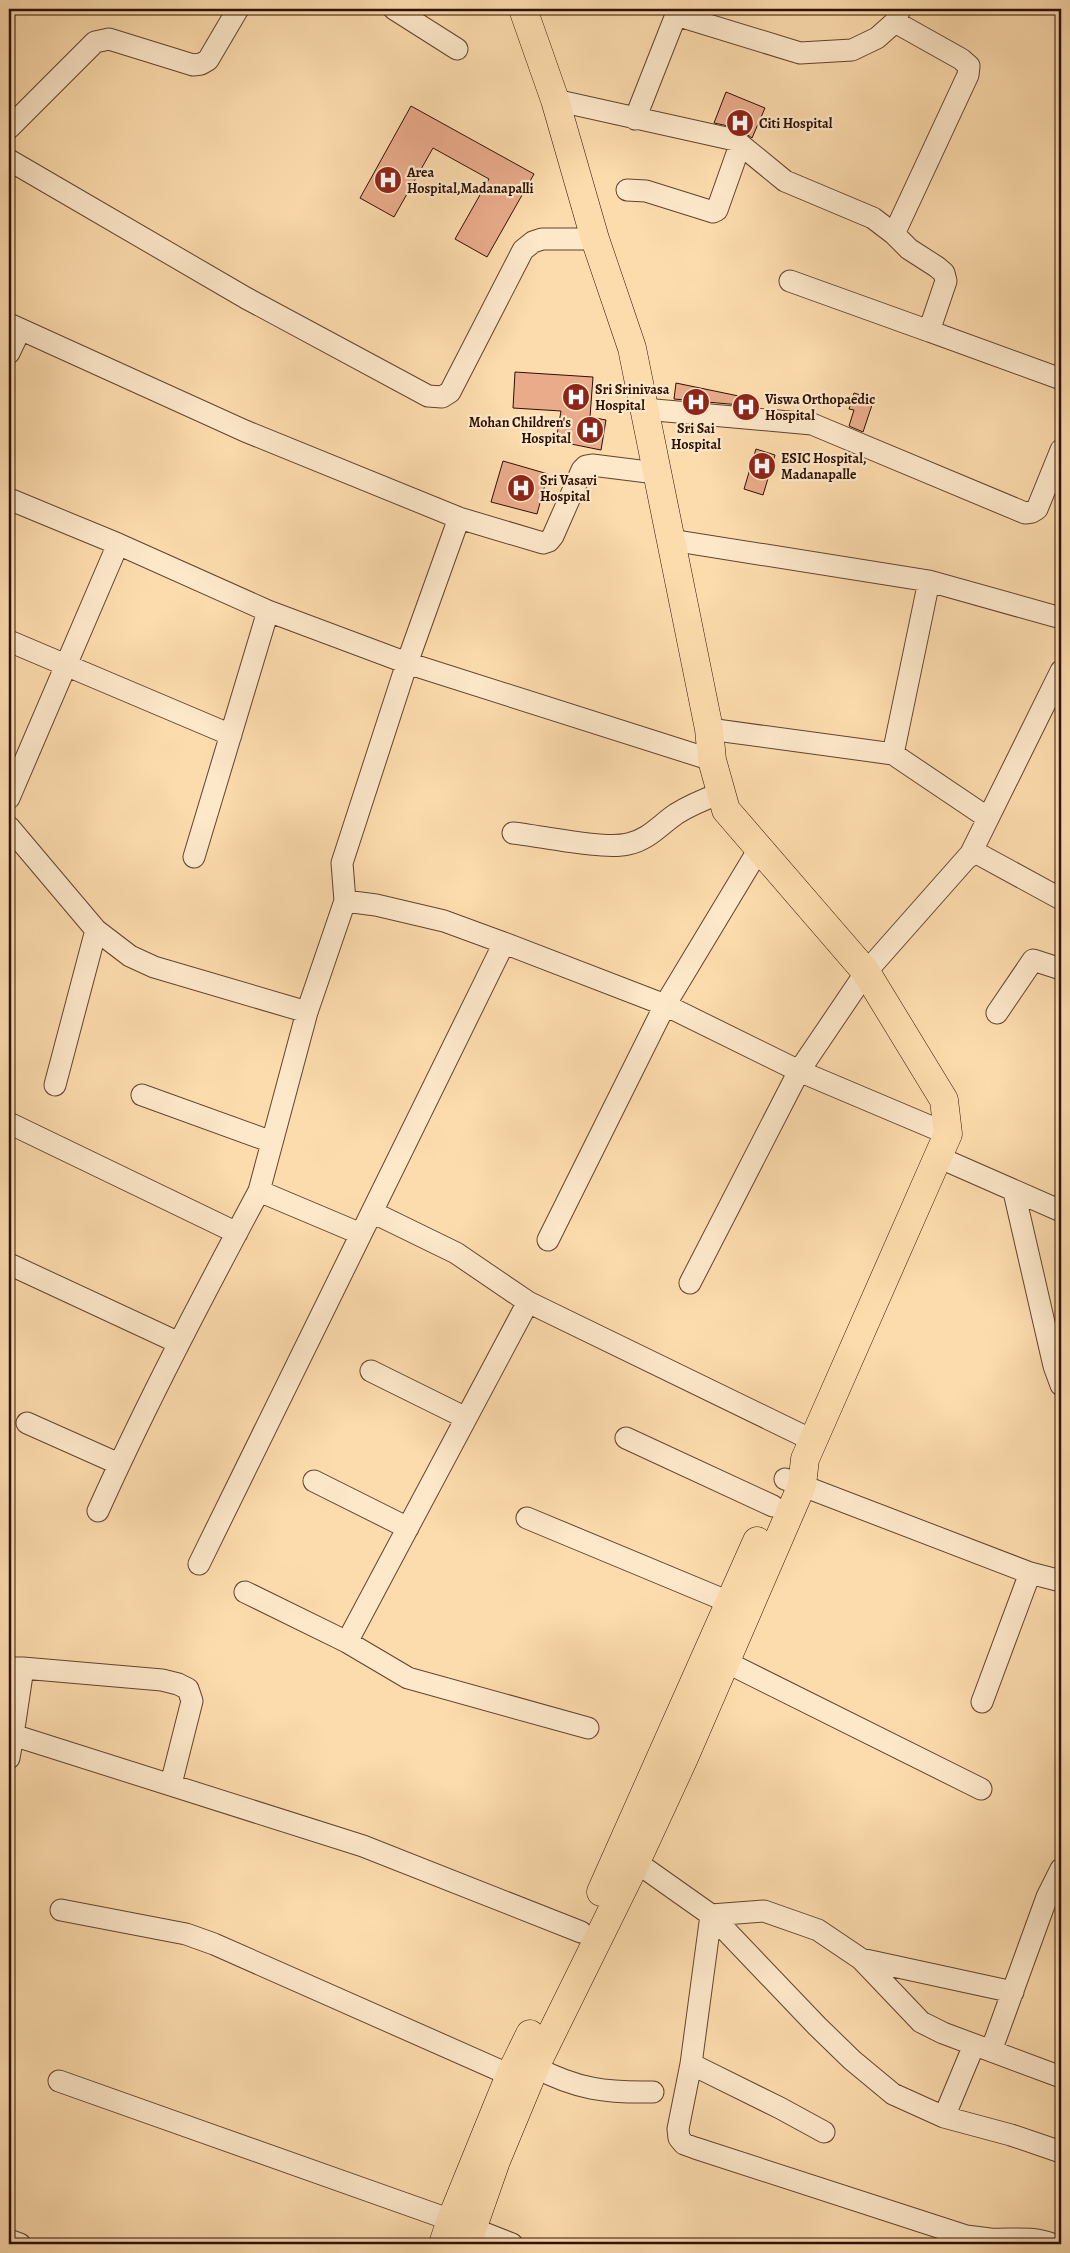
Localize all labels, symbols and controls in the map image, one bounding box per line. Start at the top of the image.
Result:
hospital icon: Citi Hospital [725,108,755,138]
place label: Citi Hospital [759,114,833,133]
place label: Area Hospital,Madanapalli [406,163,534,198]
hospital icon: Area Hospital,Madanapalli [373,165,403,195]
place label: Sri Srinivasa Hospital [595,380,670,415]
hospital icon: Sri Srinivasa Hospital [561,382,591,412]
hospital icon: Sri Sai Hospital [681,387,711,417]
place label: Viswa Orthopaedic Hospital [764,390,875,425]
hospital icon: Viswa Orthopaedic Hospital [731,392,761,422]
place label: Mohan Children's Hospital [469,413,571,448]
hospital icon: Mohan Children's Hospital [575,415,605,445]
place label: Sri Sai Hospital [671,419,721,454]
place label: ESIC Hospital, Madanapalle [781,449,867,484]
hospital icon: ESIC Hospital, Madanapalle [747,451,777,481]
place label: Sri Vasavi Hospital [540,471,597,506]
hospital icon: Sri Vasavi Hospital [506,473,536,503]

